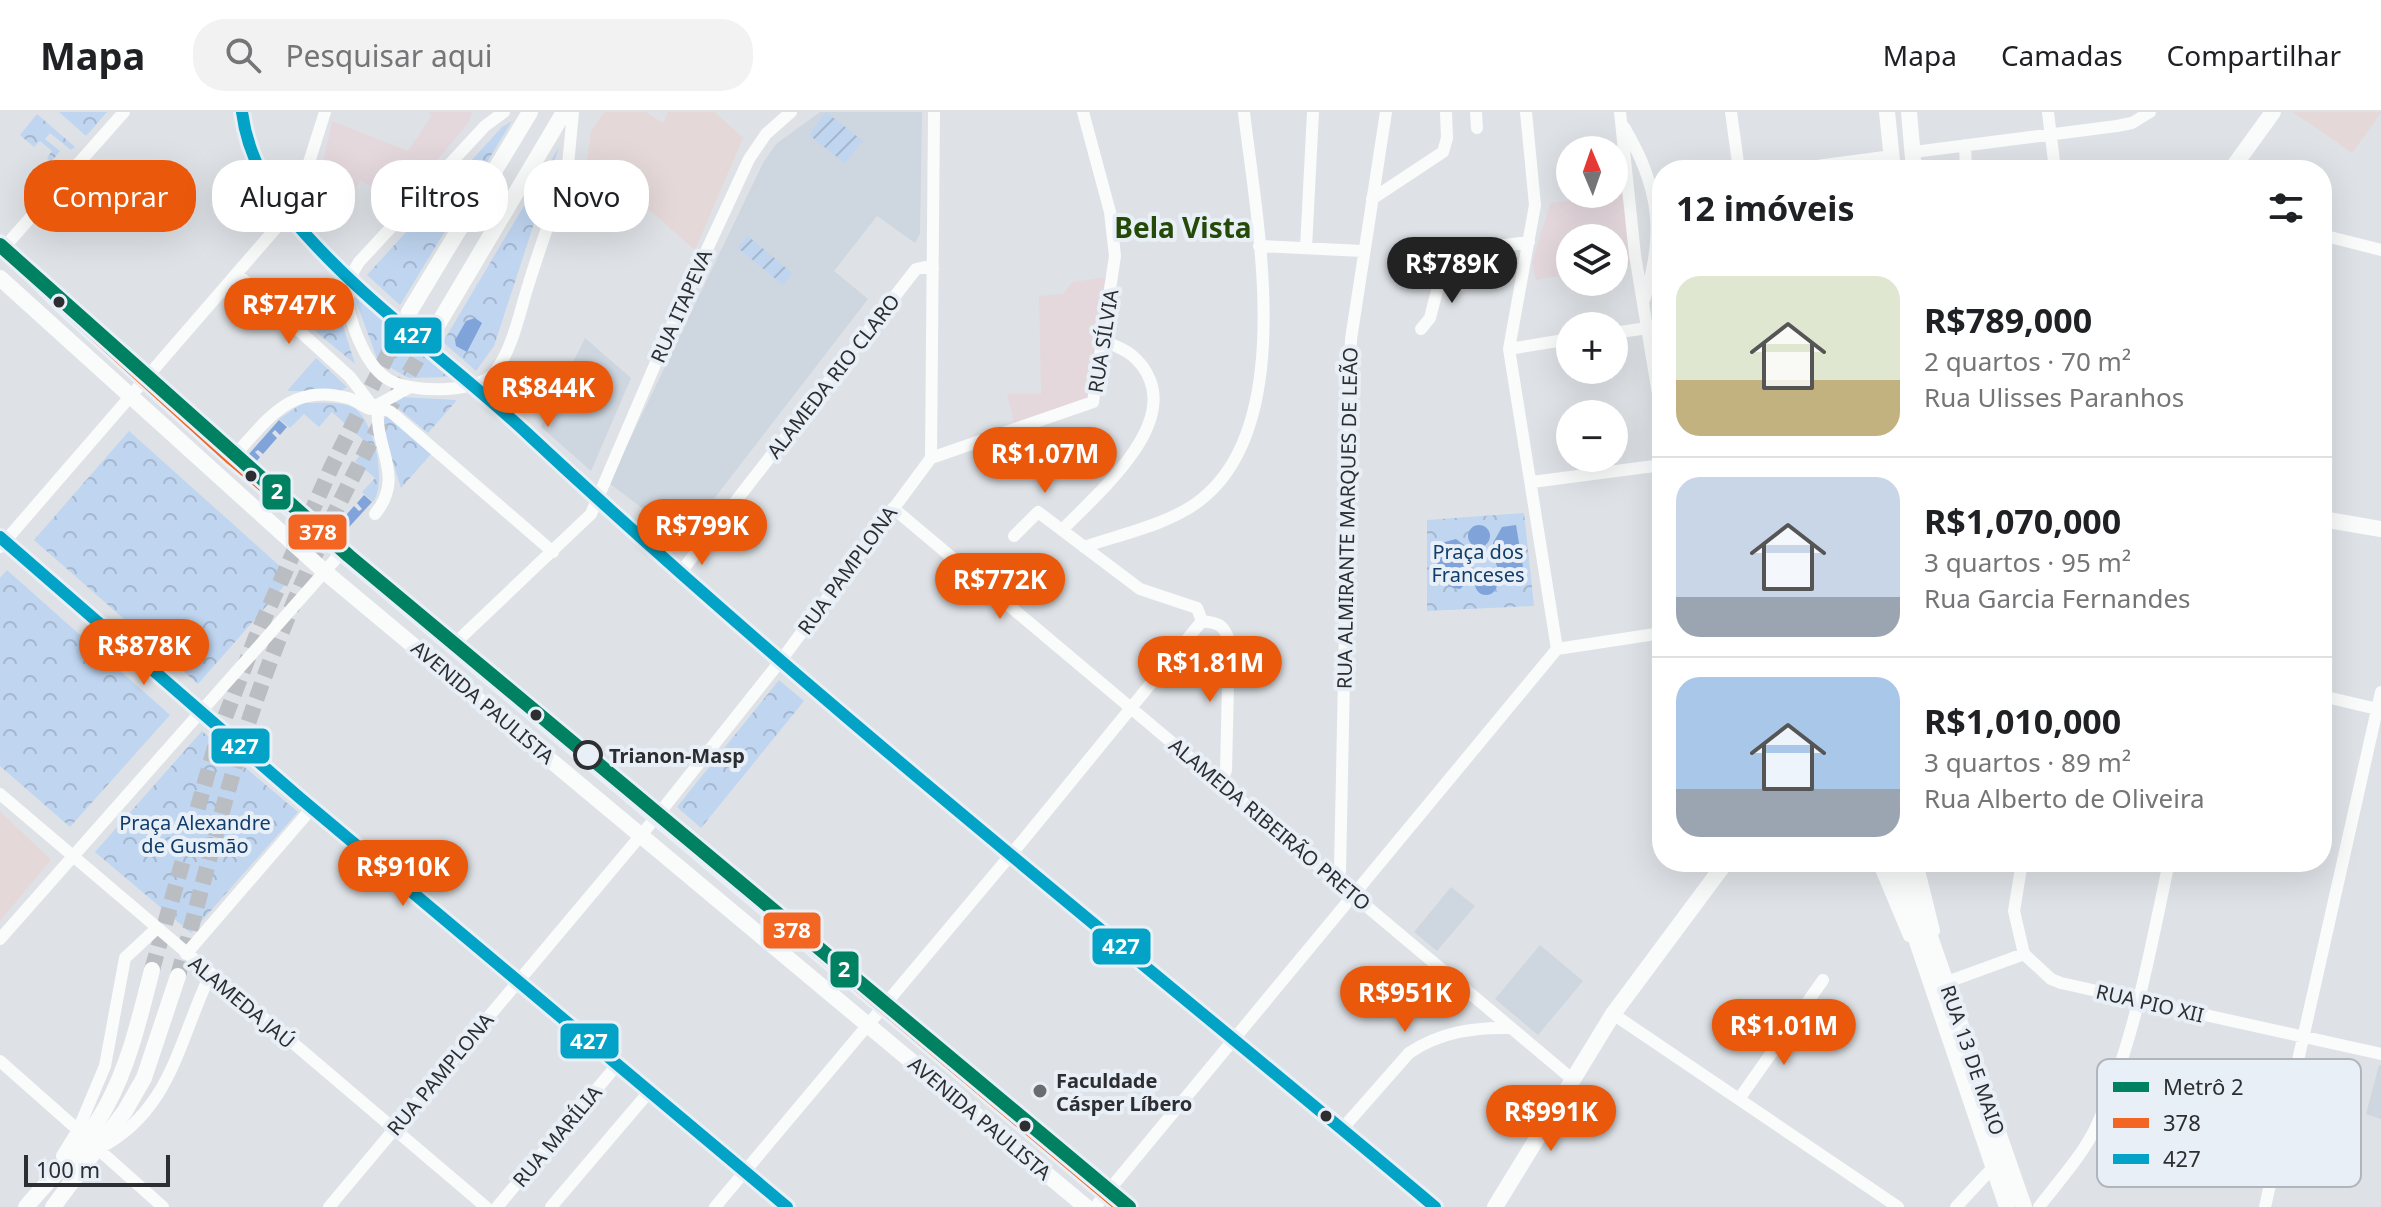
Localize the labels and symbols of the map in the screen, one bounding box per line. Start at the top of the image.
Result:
north arrow [1556,136,1628,208]
district label: Bela Vista [1114,208,1252,246]
pin: R$789K [1387,237,1517,305]
street label: RUA ITAPEVA [644,245,718,367]
pin: R$747K [224,278,354,346]
street label: RUA SÍLVIA [1082,287,1125,395]
street label: ALAMEDA RIO CLARO [760,288,906,464]
unlabelled marker [51,294,67,310]
line badge: 427 [383,316,443,355]
text: 427 [394,319,432,349]
street label: RUA ALMIRANTE MARQUES DE LEÃO [1331,347,1363,689]
pin: R$844K [483,361,613,429]
pin: R$1.07M [971,427,1119,495]
unlabelled marker [243,468,259,484]
line badge: 2 [261,473,292,511]
text: 2 [271,475,283,505]
pin: R$799K [637,499,767,567]
street label: RUA PAMPLONA [791,500,903,640]
line badge: 378 [287,513,348,551]
text: 378 [299,516,337,546]
park label: Praça dos Franceses [1431,538,1525,588]
pin: R$772K [935,553,1065,621]
pin: R$878K [79,619,209,687]
street label: AVENIDA PAULISTA [406,634,560,770]
pin: R$1.81M [1136,636,1284,704]
unlabelled marker [528,707,544,723]
line badge: 427 [210,727,271,765]
text: 427 [221,730,259,760]
street label: ALAMEDA RIBEIRÃO PRETO [1164,732,1376,916]
marker: Trianon-Masp [574,741,602,769]
place label: Trianon-Masp [609,742,745,769]
park label: Praça Alexandre de Gusmão [119,809,271,859]
pin: R$910K [338,840,468,908]
line badge: 378 [762,911,822,950]
text: 378 [773,914,811,944]
line badge: 427 [1091,927,1152,966]
text: 427 [1102,930,1140,960]
street label: ALAMEDA JAÚ [183,950,301,1054]
line badge: 2 [829,950,860,989]
text: 2 [838,953,850,983]
pin: R$951K [1340,966,1470,1034]
street label: RUA PIO XII [2093,977,2207,1029]
street label: RUA 13 DE MAIO [1935,981,2011,1139]
pin: R$1.01M [1710,999,1858,1067]
street label: RUA PAMPLONA [381,1007,500,1141]
line badge: 427 [559,1022,620,1060]
text: 427 [570,1025,608,1055]
street label: AVENIDA PAULISTA [903,1050,1057,1186]
legend [2097,1059,2361,1187]
place label: Faculdade Cásper Líbero [1056,1067,1192,1117]
text: Metrô 2 [2163,1071,2244,1101]
street label: RUA MARÍLIA [506,1079,608,1193]
marker: Faculdade Cásper Líbero [1031,1082,1049,1100]
pin: R$991K [1486,1085,1616,1153]
text: 378 [2163,1107,2201,1137]
unlabelled marker [1318,1108,1334,1124]
unlabelled marker [1017,1118,1033,1134]
text: 427 [2163,1143,2201,1173]
scale bar [24,1151,170,1187]

